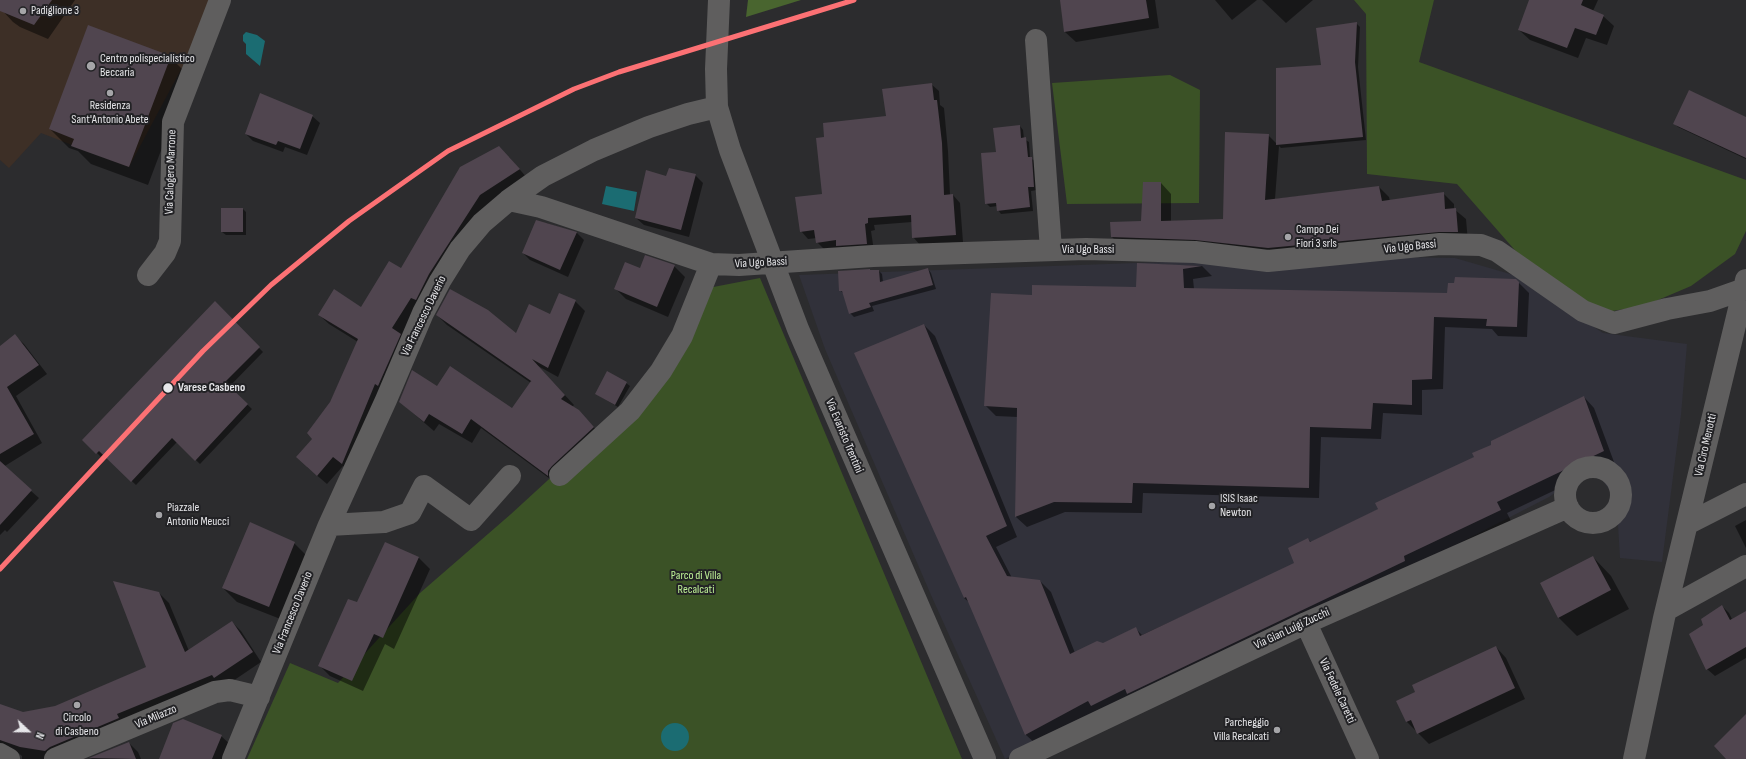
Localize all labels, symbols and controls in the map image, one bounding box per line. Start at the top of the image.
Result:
place label: Padiglione 3 [31,4,79,18]
marker: Padiglione 3 [18,6,28,16]
place label: Centro polispecialistico Beccaria [100,52,195,80]
marker: Centro polispecialistico Beccaria [85,60,97,72]
marker: Residenza Sant'Antonio Abete [105,88,115,98]
place label: Residenza Sant'Antonio Abete [71,99,149,127]
street label: Via Calogero Marrone [162,129,180,215]
place label: Campo Dei Fiori 3 srls [1296,223,1339,251]
marker: Campo Dei Fiori 3 srls [1283,232,1293,242]
street label: Via Ugo Bassi [1383,237,1437,257]
street label: Via Ugo Bassi [1062,243,1114,257]
street label: Via Ugo Bassi [734,254,788,272]
street label: Via Francesco Daverio [398,273,450,359]
marker: Varese Casbeno [161,381,175,395]
place label: Varese Casbeno [178,381,245,395]
street label: Via Evaristo Trentini [822,397,866,475]
street label: Via Ciro Menotti [1692,412,1720,478]
place label: ISIS Isaac Newton [1220,492,1258,520]
place label: Piazzale Antonio Meucci [167,501,229,529]
marker: ISIS Isaac Newton [1207,501,1217,511]
marker: Piazzale Antonio Meucci [154,510,164,520]
park label: Parco di Villa Recalcati [671,569,721,597]
street label: Via Francesco Daverio [270,570,316,656]
street label: Via Gian Luigi Zucchi [1252,605,1332,653]
street label: Via Fedele Caretti [1316,656,1358,726]
marker: Circolo di Casbeno [72,700,82,710]
street label: Via Milazzo [133,702,179,732]
north arrow [8,711,48,751]
place label: Circolo di Casbeno [55,711,99,739]
place label: Parcheggio Villa Recalcati [1214,716,1269,744]
marker: Parcheggio Villa Recalcati [1272,725,1282,735]
text: N [32,731,47,741]

